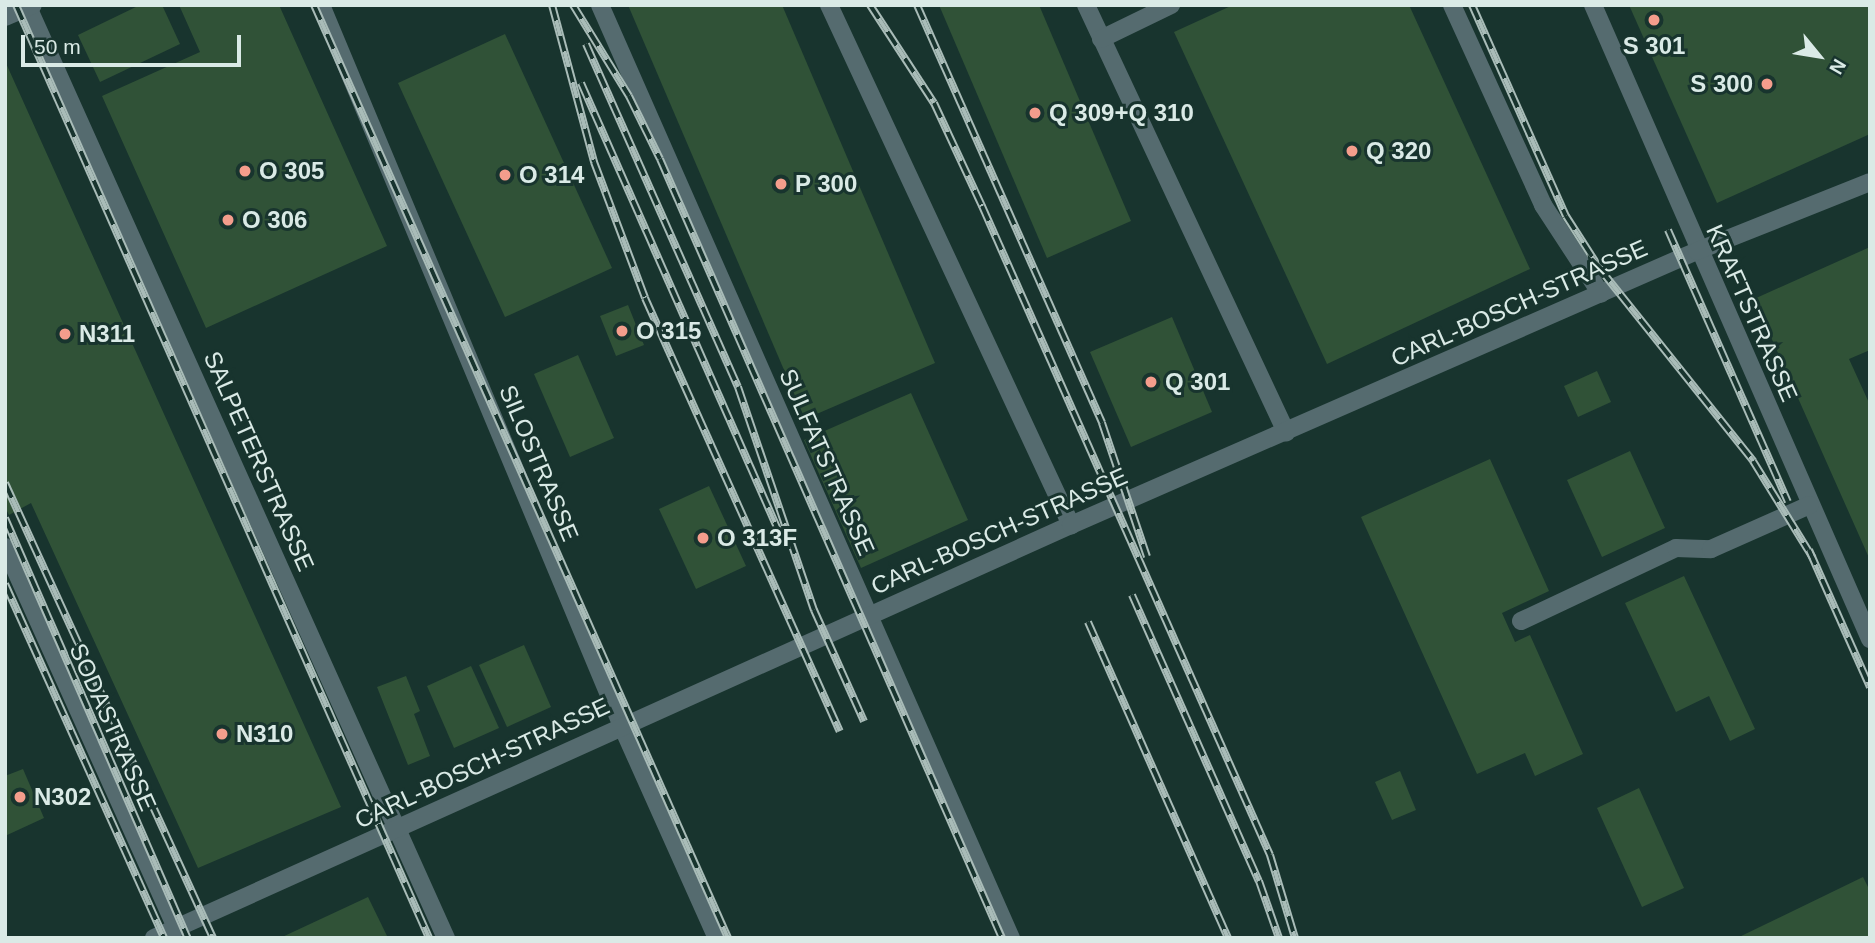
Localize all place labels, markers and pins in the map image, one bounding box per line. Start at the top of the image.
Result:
marker: S 301 [1646,12,1662,28]
place label: S 301 [1623,32,1685,60]
place label: S 300 [1690,70,1753,98]
marker: S 300 [1759,76,1775,92]
place label: Q 309+Q 310 [1049,99,1194,127]
marker: Q 309+Q 310 [1027,105,1043,121]
place label: Q 320 [1366,137,1431,165]
marker: Q 320 [1344,143,1360,159]
place label: O 305 [259,157,324,185]
place label: O 314 [519,161,584,189]
marker: O 305 [237,163,253,179]
marker: O 314 [497,167,513,183]
place label: P 300 [795,170,858,198]
marker: P 300 [773,176,789,192]
place label: O 306 [242,206,307,234]
marker: O 306 [220,212,236,228]
place label: O 315 [636,317,701,345]
place label: N311 [79,320,135,348]
marker: O 315 [614,323,630,339]
marker: N311 [57,326,73,342]
place label: Q 301 [1165,368,1230,396]
marker: Q 301 [1143,374,1159,390]
place label: O 313F [717,524,797,552]
marker: O 313F [695,530,711,546]
place label: N310 [236,720,293,748]
marker: N310 [214,726,230,742]
place label: N302 [34,783,91,811]
marker: N302 [12,789,28,805]

